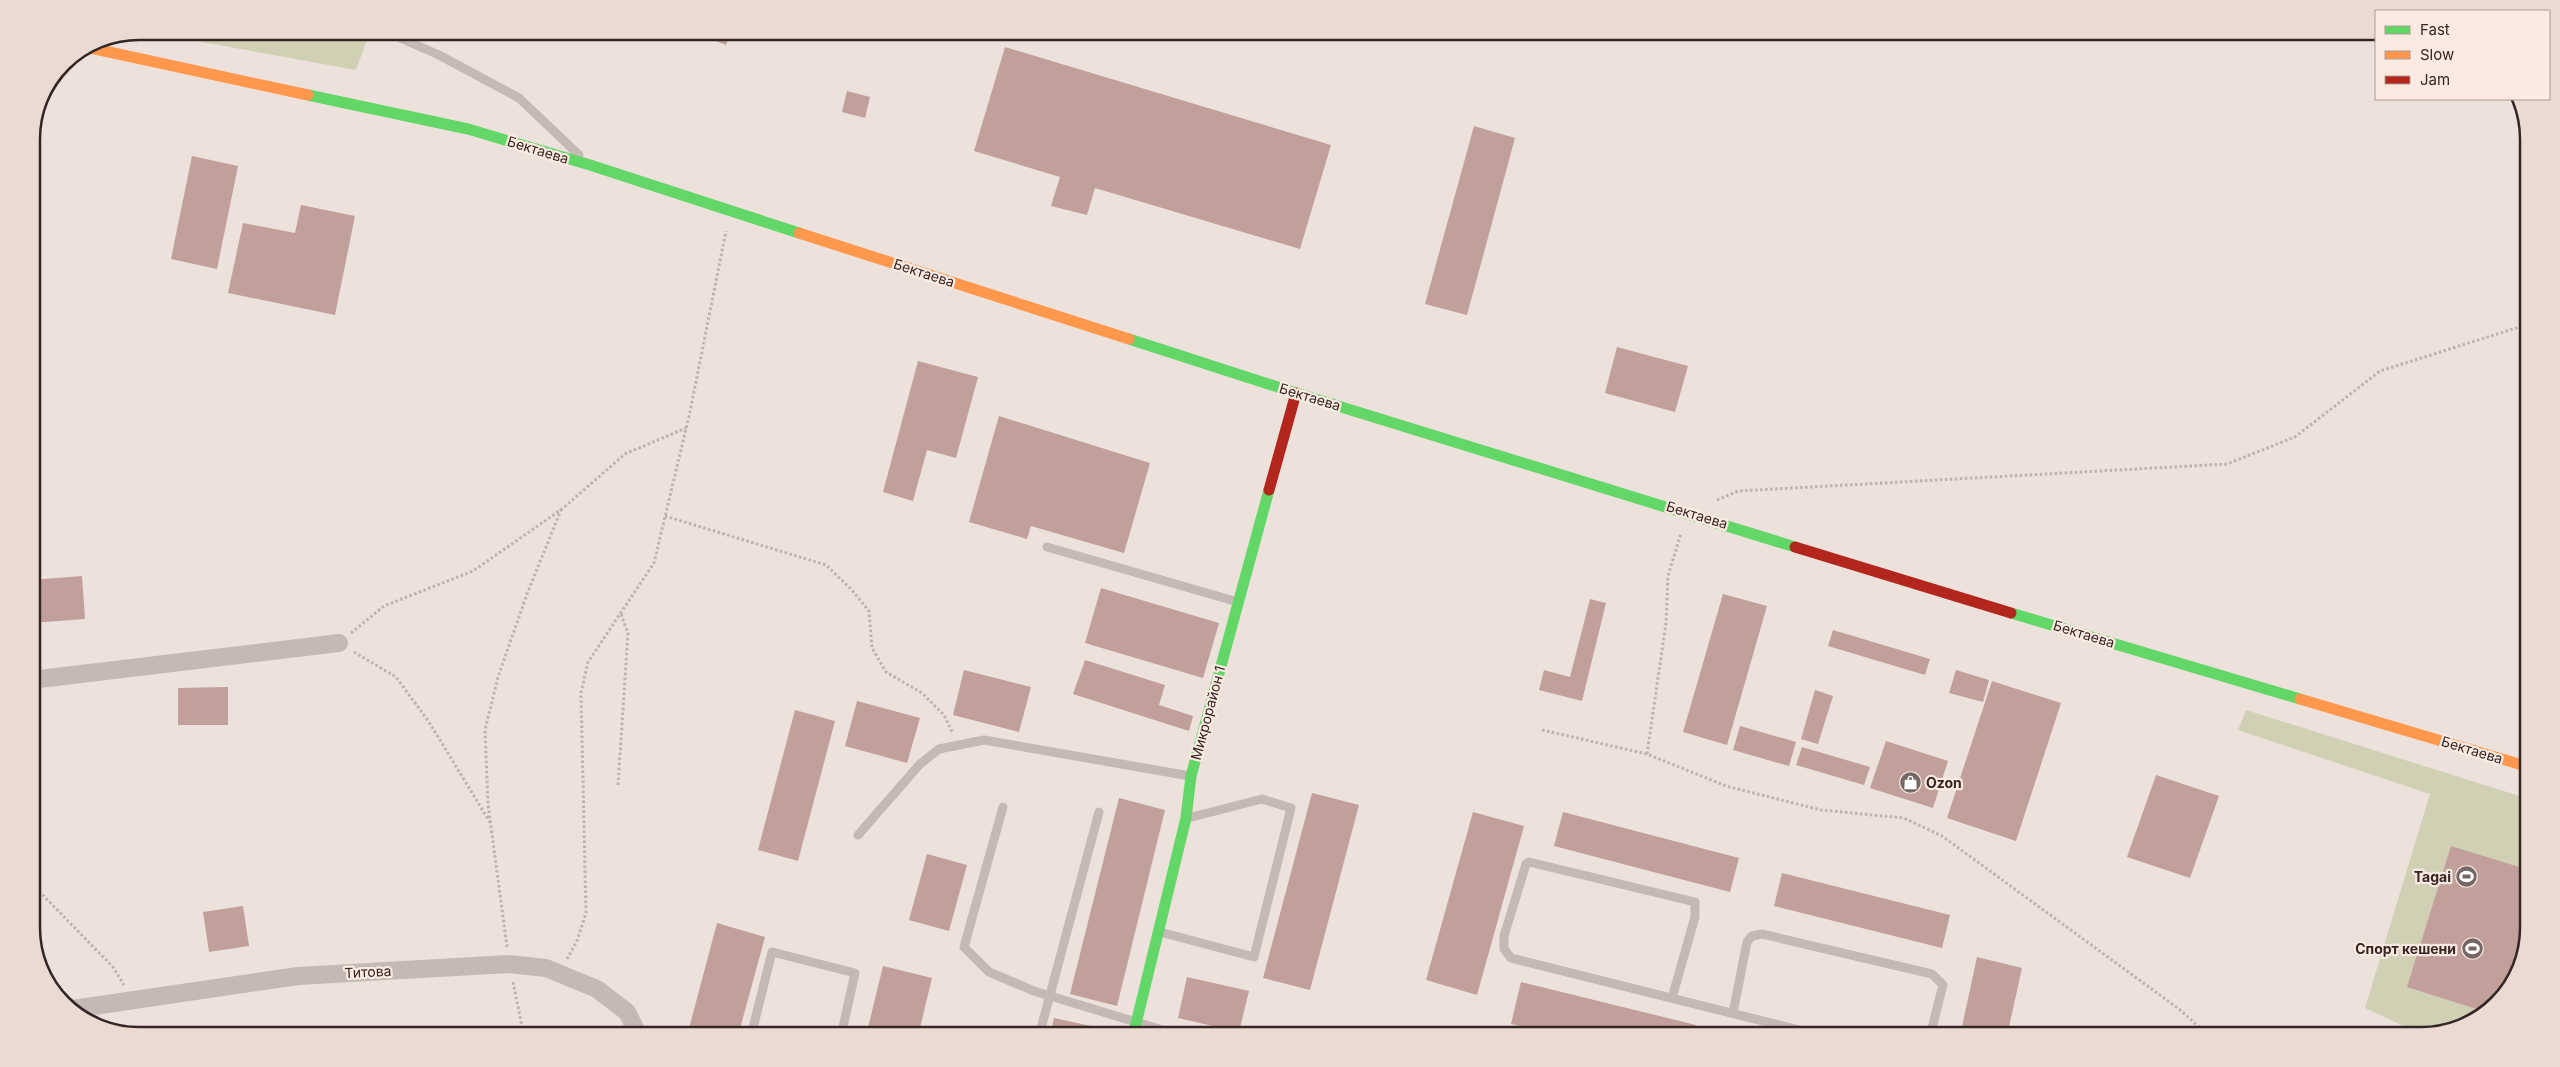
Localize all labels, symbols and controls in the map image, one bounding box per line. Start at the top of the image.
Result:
legend [2375,10,2550,100]
text: Fast [2420,20,2450,39]
text: Slow [2420,45,2454,64]
text: Jam [2420,70,2450,89]
street label: Бектаева [505,132,571,167]
street label: Бектаева [892,255,957,290]
street label: Бектаева [1277,379,1343,414]
street label: Бектаева [1664,497,1730,532]
street label: Бектаева [2051,616,2117,651]
street label: Микрорайон 1 [1187,664,1228,762]
street label: Бектаева [2439,732,2505,767]
shop icon: Ozon [1898,771,1922,795]
place label: Ozon [1926,774,1962,791]
sports icon: Tagai [2455,865,2479,889]
place label: Tagai [2414,868,2451,885]
sports icon: Спорт кешени [2460,937,2484,961]
place label: Спорт кешени [2355,940,2456,957]
street label: Титова [344,962,392,981]

